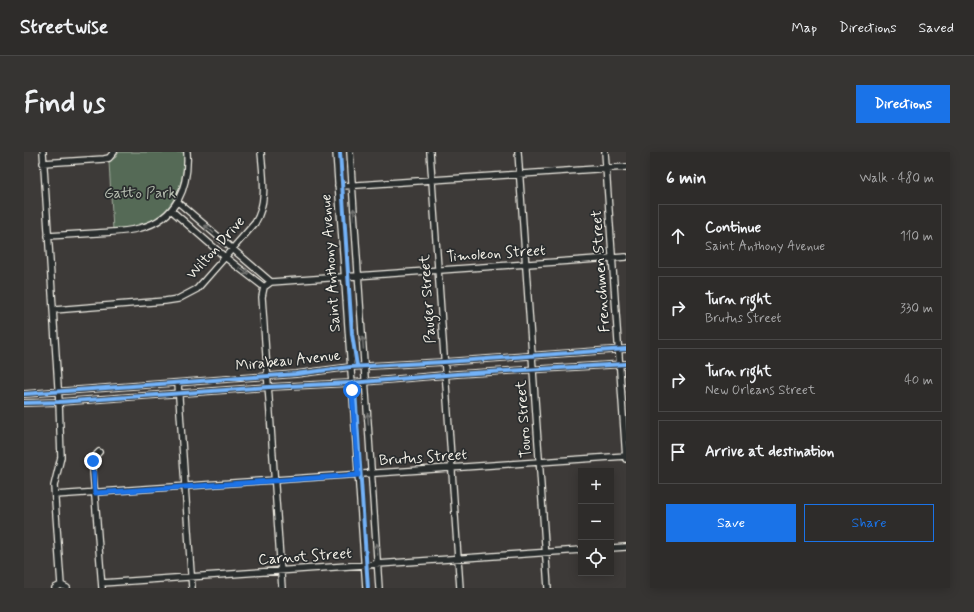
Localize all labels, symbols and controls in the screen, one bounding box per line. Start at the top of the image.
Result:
text: Streetwise [20,15,108,40]
text: Map [791,19,817,37]
text: Directions [839,19,897,37]
text: Saved [919,19,954,37]
button: Directions [856,85,950,123]
text: Find us [24,86,105,123]
text: 6 min [666,167,706,189]
text: Walk · 480 m [860,170,934,187]
park label: Gatto Park [104,184,176,204]
street label: Saint Anthony Avenue [316,193,346,333]
one-way arrow [351,208,358,221]
street label: Frenchmen Street [587,209,615,333]
street label: Wilton Drive [182,212,250,284]
text: Continue [705,218,761,238]
one-way arrow [204,225,214,234]
icon: ahead [667,225,689,247]
text: 110 m [900,228,933,245]
text: Saint Anthony Avenue [705,238,825,255]
street label: Timoleon Street [446,241,547,267]
street label: Pauger Street [415,253,442,344]
one-way arrow [238,267,249,276]
text: Turn right [705,290,772,310]
icon: right [667,297,689,319]
text: 330 m [900,300,933,317]
text: Brutus Street [705,310,781,327]
one-way arrow [359,337,366,350]
street label: Mirabeau Avenue [234,346,342,376]
text: Turn right [705,362,772,382]
icon: right [667,369,689,391]
text: 40 m [904,372,933,389]
street label: Touro Street [511,379,537,459]
route start [343,381,361,399]
text: New Orleans Street [705,382,815,399]
one-way arrow [365,413,372,426]
icon: arrive [667,441,689,463]
text: Arrive at destination [705,442,834,462]
street label: Brutus Street [378,445,468,471]
route end [84,452,102,470]
map controls [578,468,614,576]
button: + [578,468,614,504]
button: − [578,504,614,540]
button: Save [666,504,796,542]
button: Share [804,504,934,542]
button: locate [578,540,614,576]
one-way arrow [373,543,380,556]
street label: Carnot Street [258,544,353,570]

